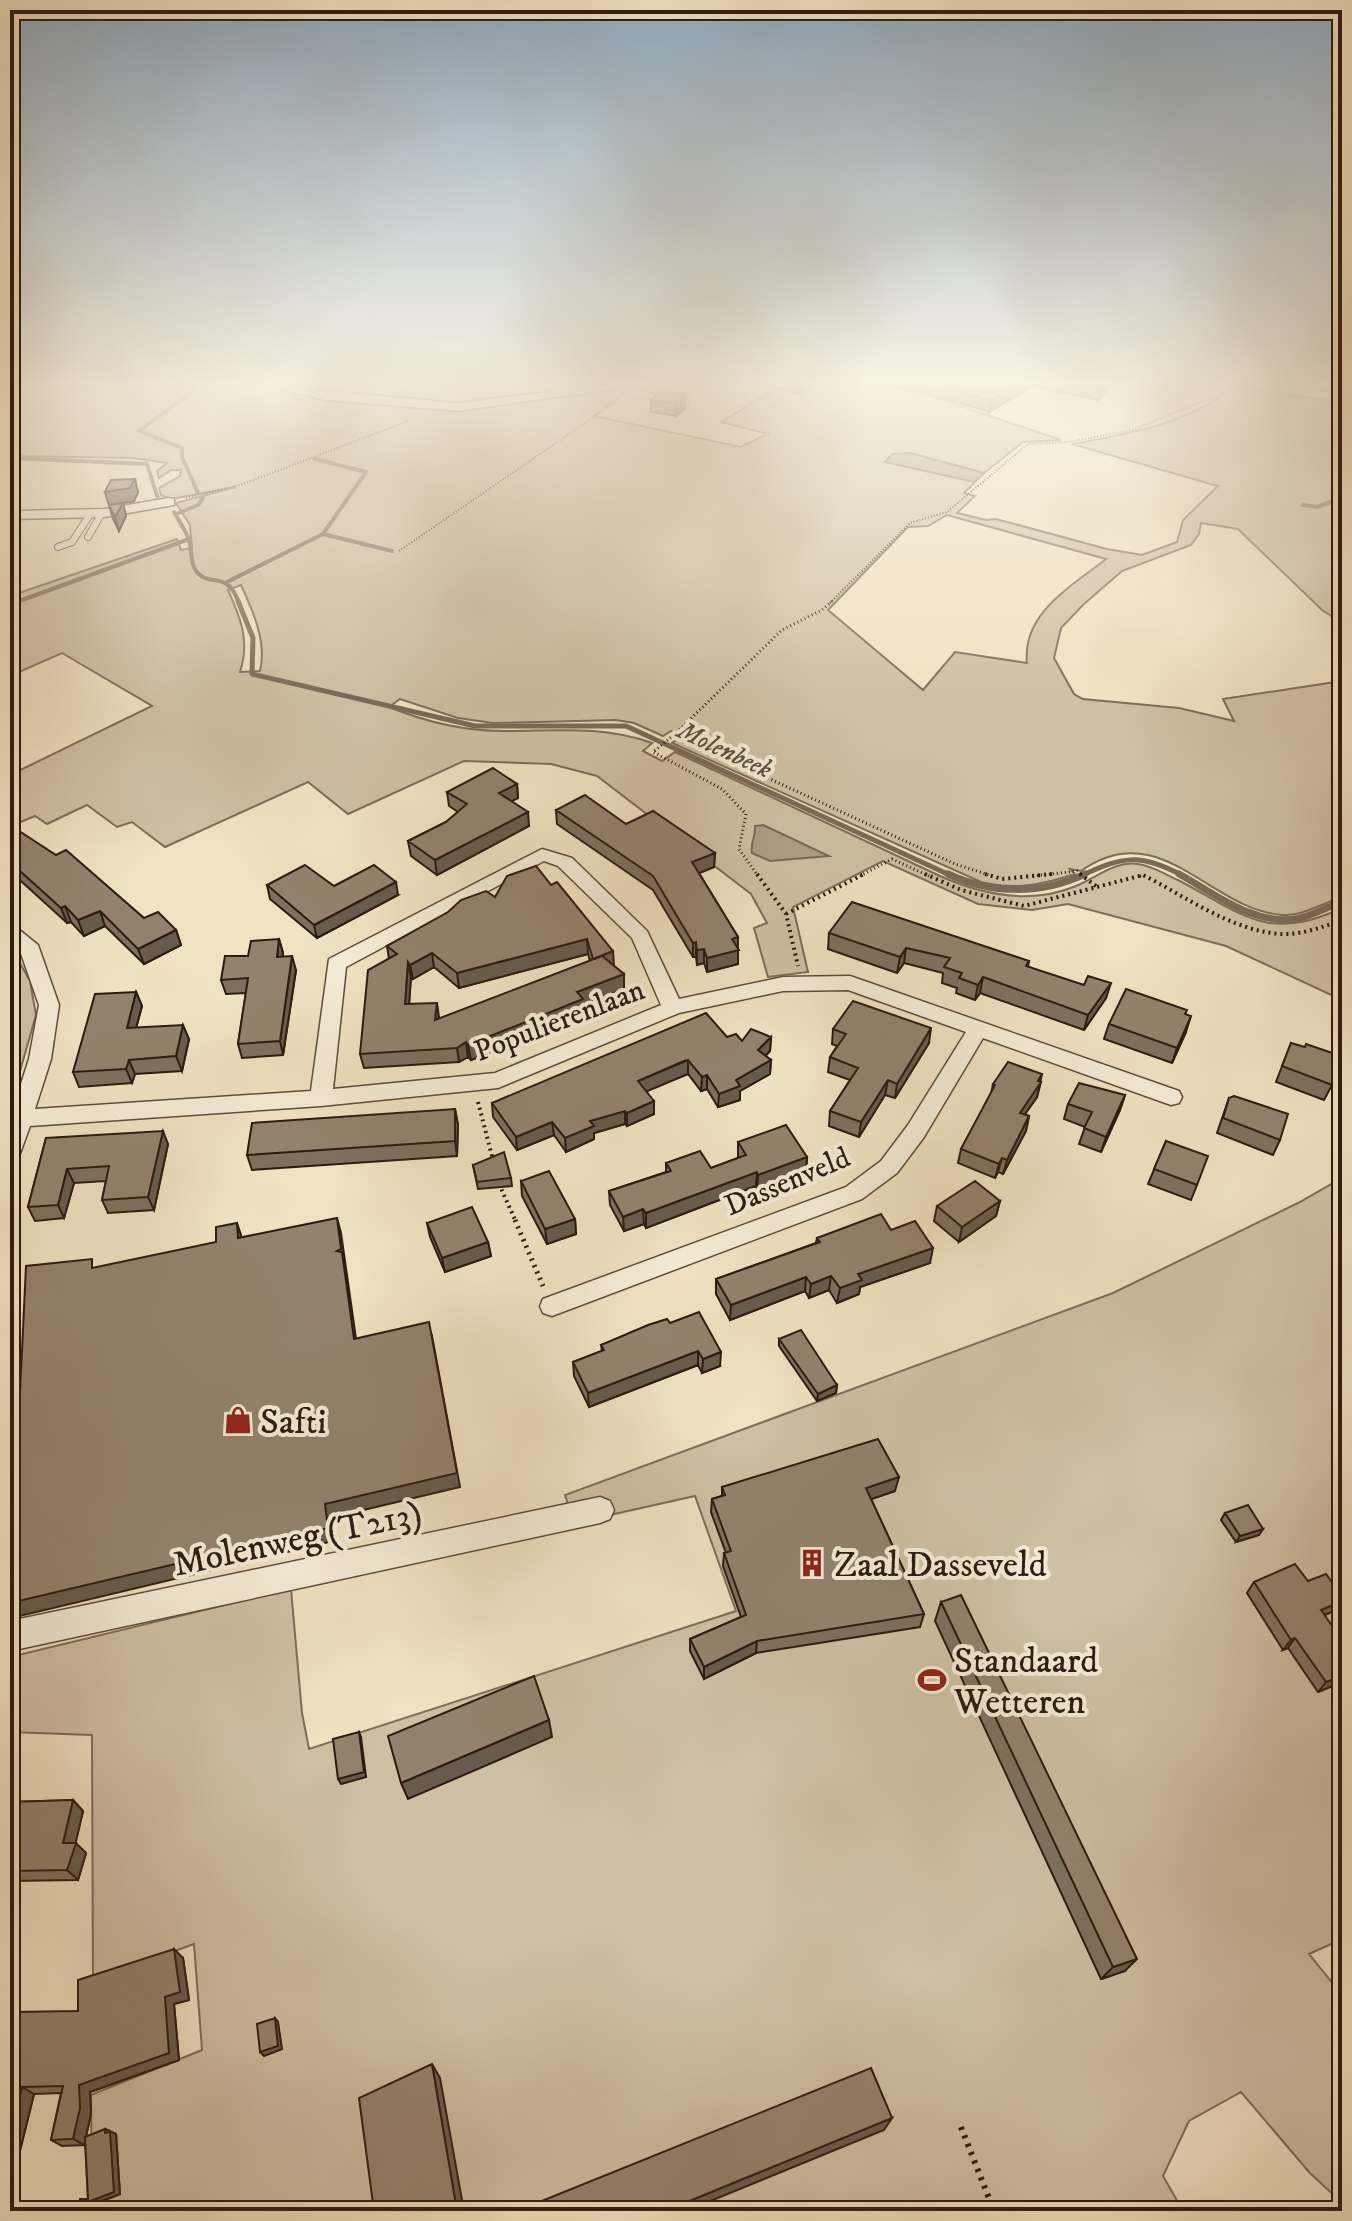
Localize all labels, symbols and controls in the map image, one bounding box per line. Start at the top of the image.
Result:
water label: Molenbeek [670,713,777,787]
street label: Populierenlaan [469,972,650,1071]
street label: Dassenveld [719,1139,856,1225]
place label: Safti [260,1400,326,1445]
shop icon: Safti [223,1405,253,1435]
street label: Molenweg (T213) [169,1491,426,1588]
place label: Zaal Dasseveld [834,1543,1047,1588]
building icon: Zaal Dasseveld [797,1548,827,1578]
place label: Standaard Wetteren [953,1639,1098,1725]
sports icon: Standaard Wetteren [917,1665,947,1695]

